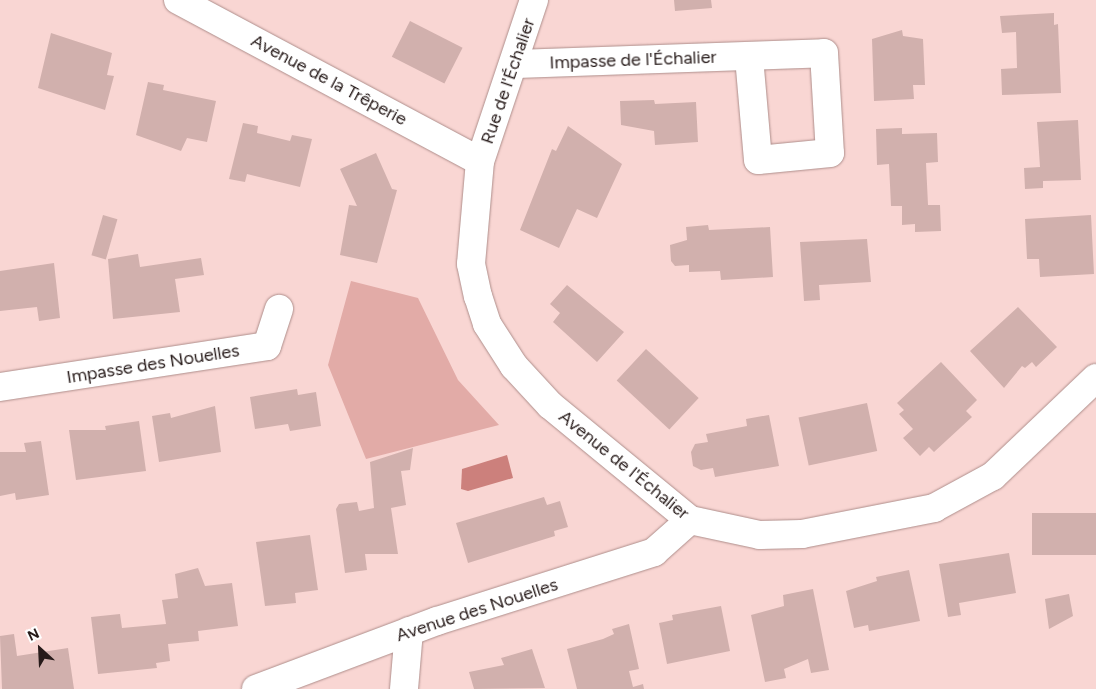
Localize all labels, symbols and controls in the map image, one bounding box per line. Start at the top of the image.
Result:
street label: Rue de l'Échalier [476,15,540,147]
street label: Avenue de la Trêperie [247,30,411,130]
street label: Impasse de l'Échalier [549,46,717,74]
street label: Impasse des Nouelles [65,340,241,388]
street label: Avenue de l'Échalier [555,406,693,524]
street label: Avenue des Nouelles [393,574,561,646]
north arrow [15,624,65,674]
text: N [25,625,42,645]

